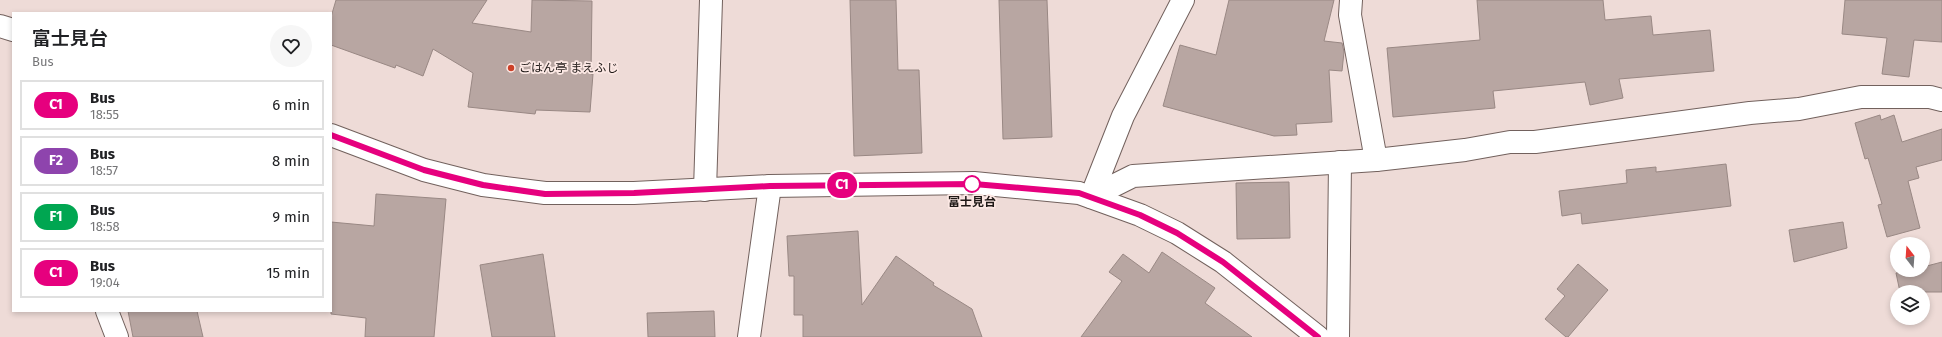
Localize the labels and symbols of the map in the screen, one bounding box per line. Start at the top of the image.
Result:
place label: ごはん亭 まえふじ [519,61,618,75]
marker: ごはん亭 まえふじ [506,63,516,73]
line badge: C1 [824,172,860,198]
marker: 富士見台 [963,175,981,193]
place label: 富士見台 [948,195,996,209]
north arrow [1890,237,1930,277]

